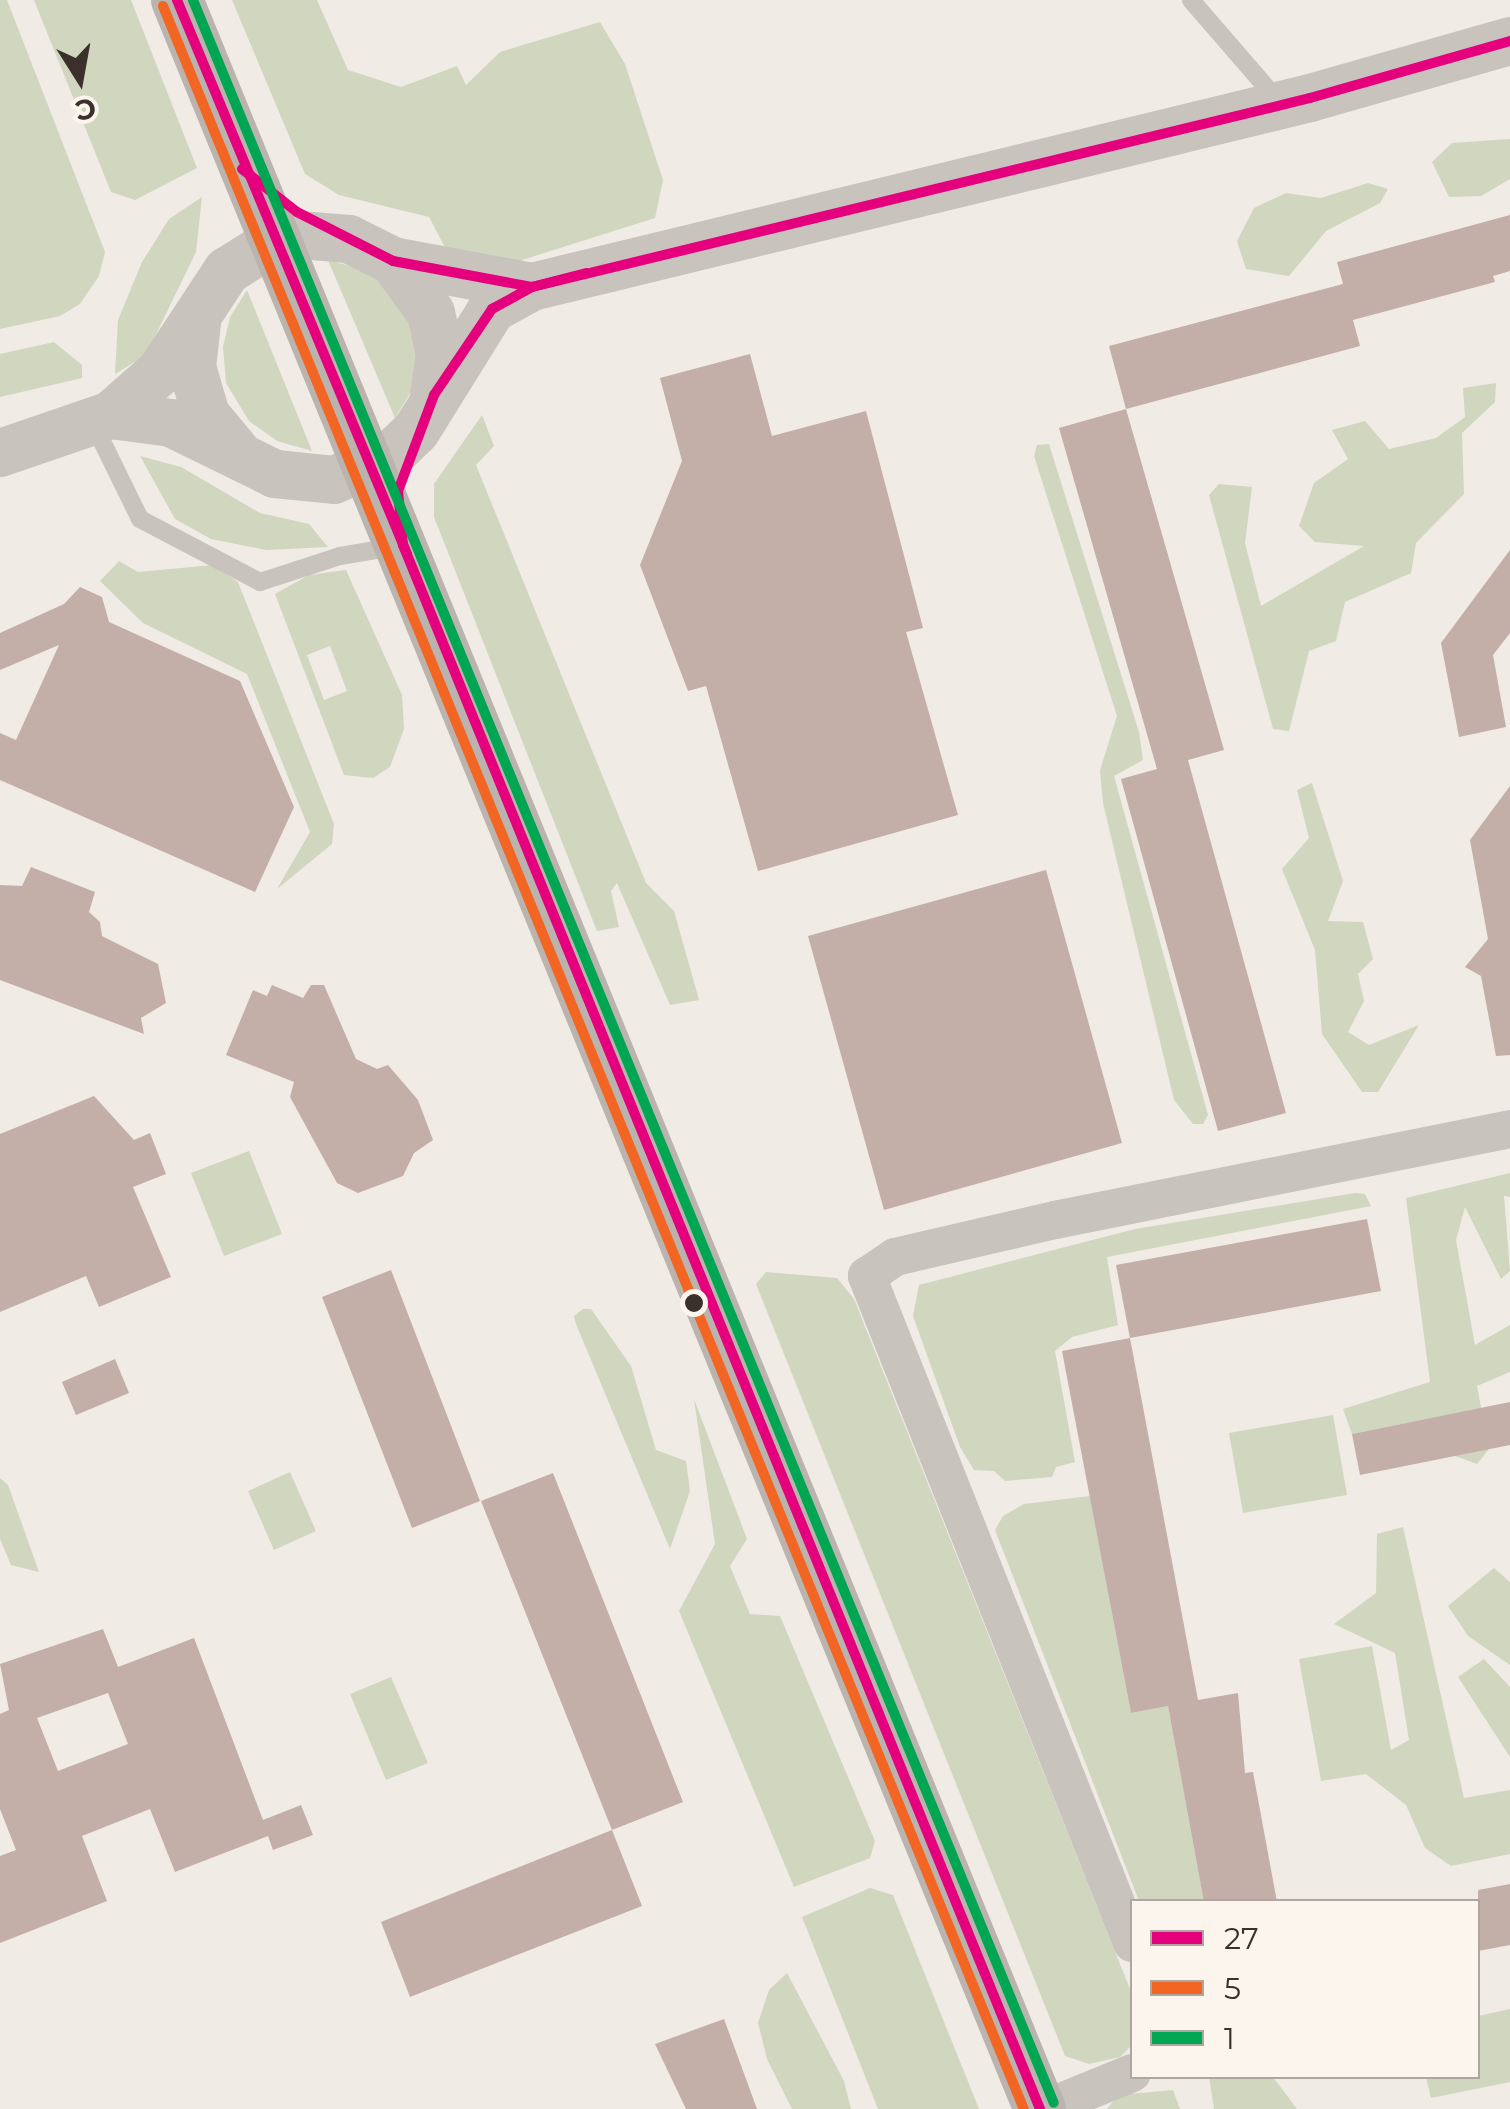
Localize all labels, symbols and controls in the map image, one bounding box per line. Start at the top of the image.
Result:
north arrow [30,30,130,130]
text: С [73,91,99,128]
unlabelled marker [684,1293,704,1313]
legend [1130,1899,1480,2079]
text: 27 [1224,1920,1259,1957]
text: 5 [1224,1970,1241,2007]
text: 1 [1224,2020,1235,2057]

